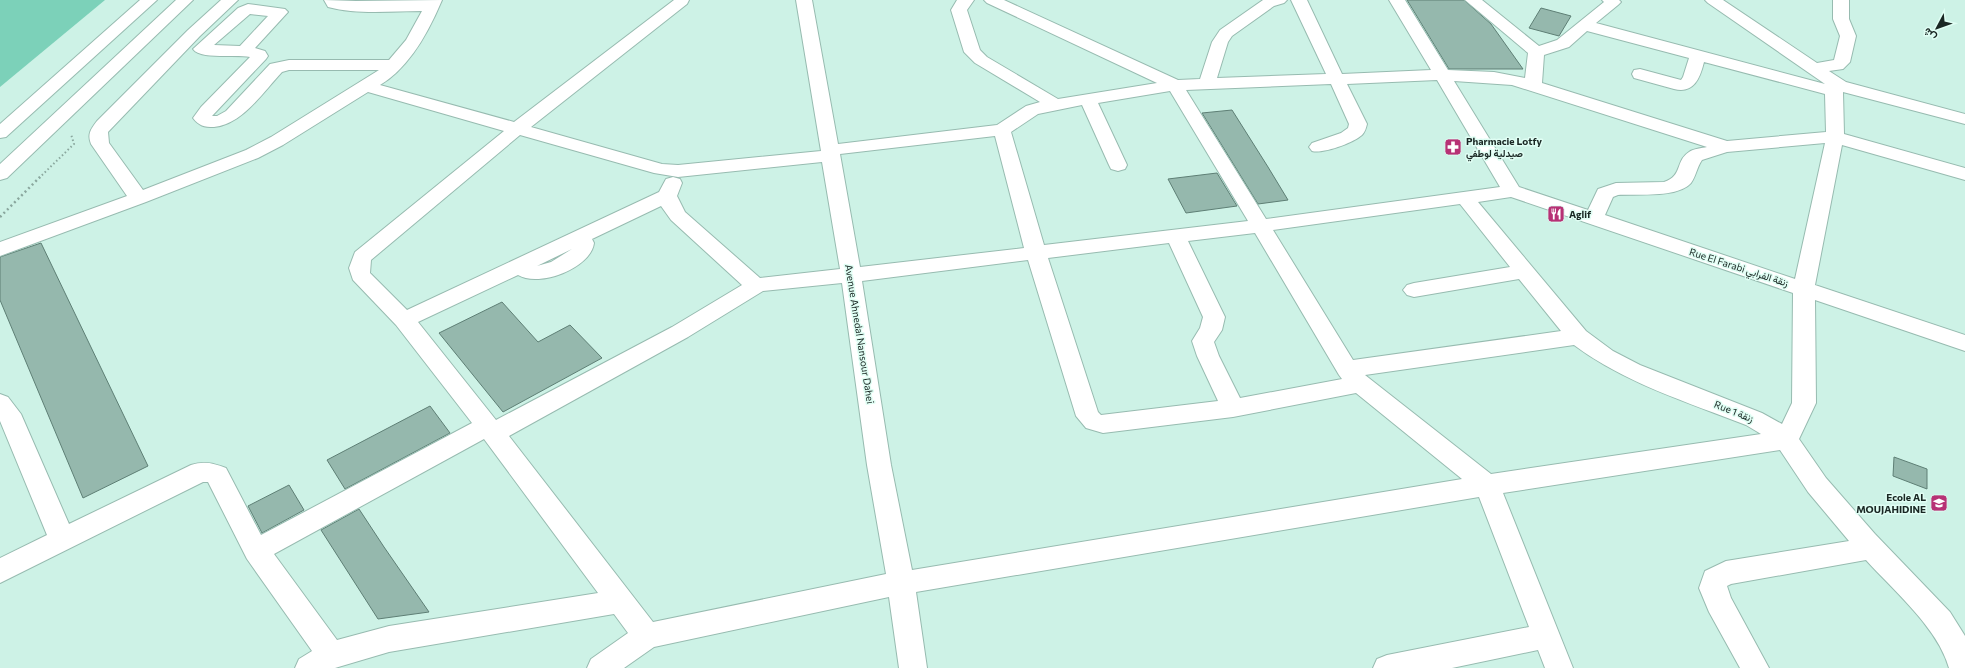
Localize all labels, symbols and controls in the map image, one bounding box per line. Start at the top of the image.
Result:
north arrow [1917,8,1957,48]
text: ش [1920,25,1939,44]
place label: Pharmacie Lotfy صيدلية لوطفي [1466,135,1543,162]
pharmacy icon: Pharmacie Lotfy صيدلية لوطفي [1443,137,1463,157]
restaurant icon: Aglif [1546,204,1566,224]
place label: Aglif [1569,208,1592,220]
street label: Rue El Farabi زنقة الفرابي [1687,245,1790,292]
street label: Avenue Ahnedal Nansour Dahei [843,263,877,405]
street label: Rue 1 زنقة [1712,398,1755,425]
place label: Ecole AL MOUJAHIDINE [1856,491,1926,515]
school or university icon: Ecole AL MOUJAHIDINE [1929,493,1949,513]

